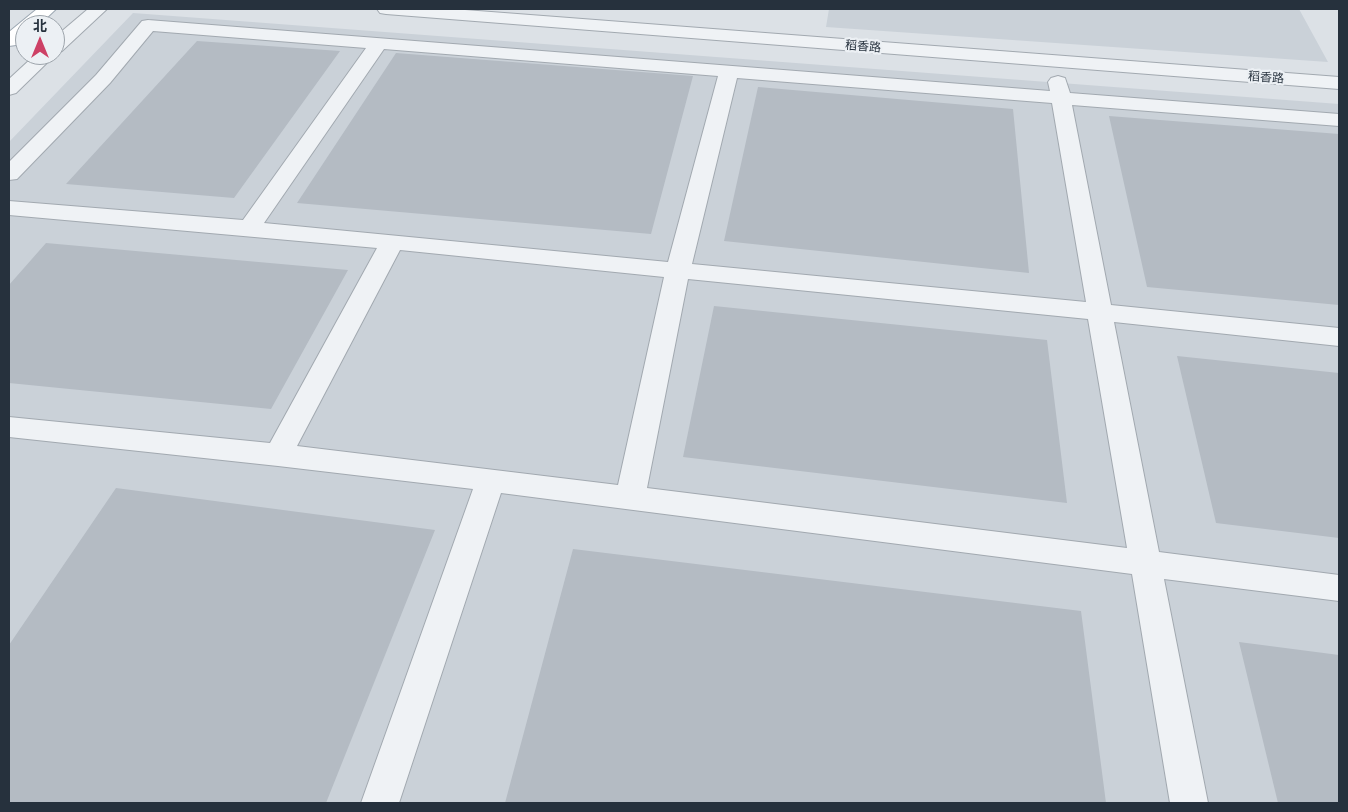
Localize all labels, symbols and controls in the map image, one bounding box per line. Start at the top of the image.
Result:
north arrow [15,15,65,65]
text: 北 [33,18,47,34]
street label: 稻香路 [844,38,882,56]
street label: 稻香路 [1248,70,1284,86]

